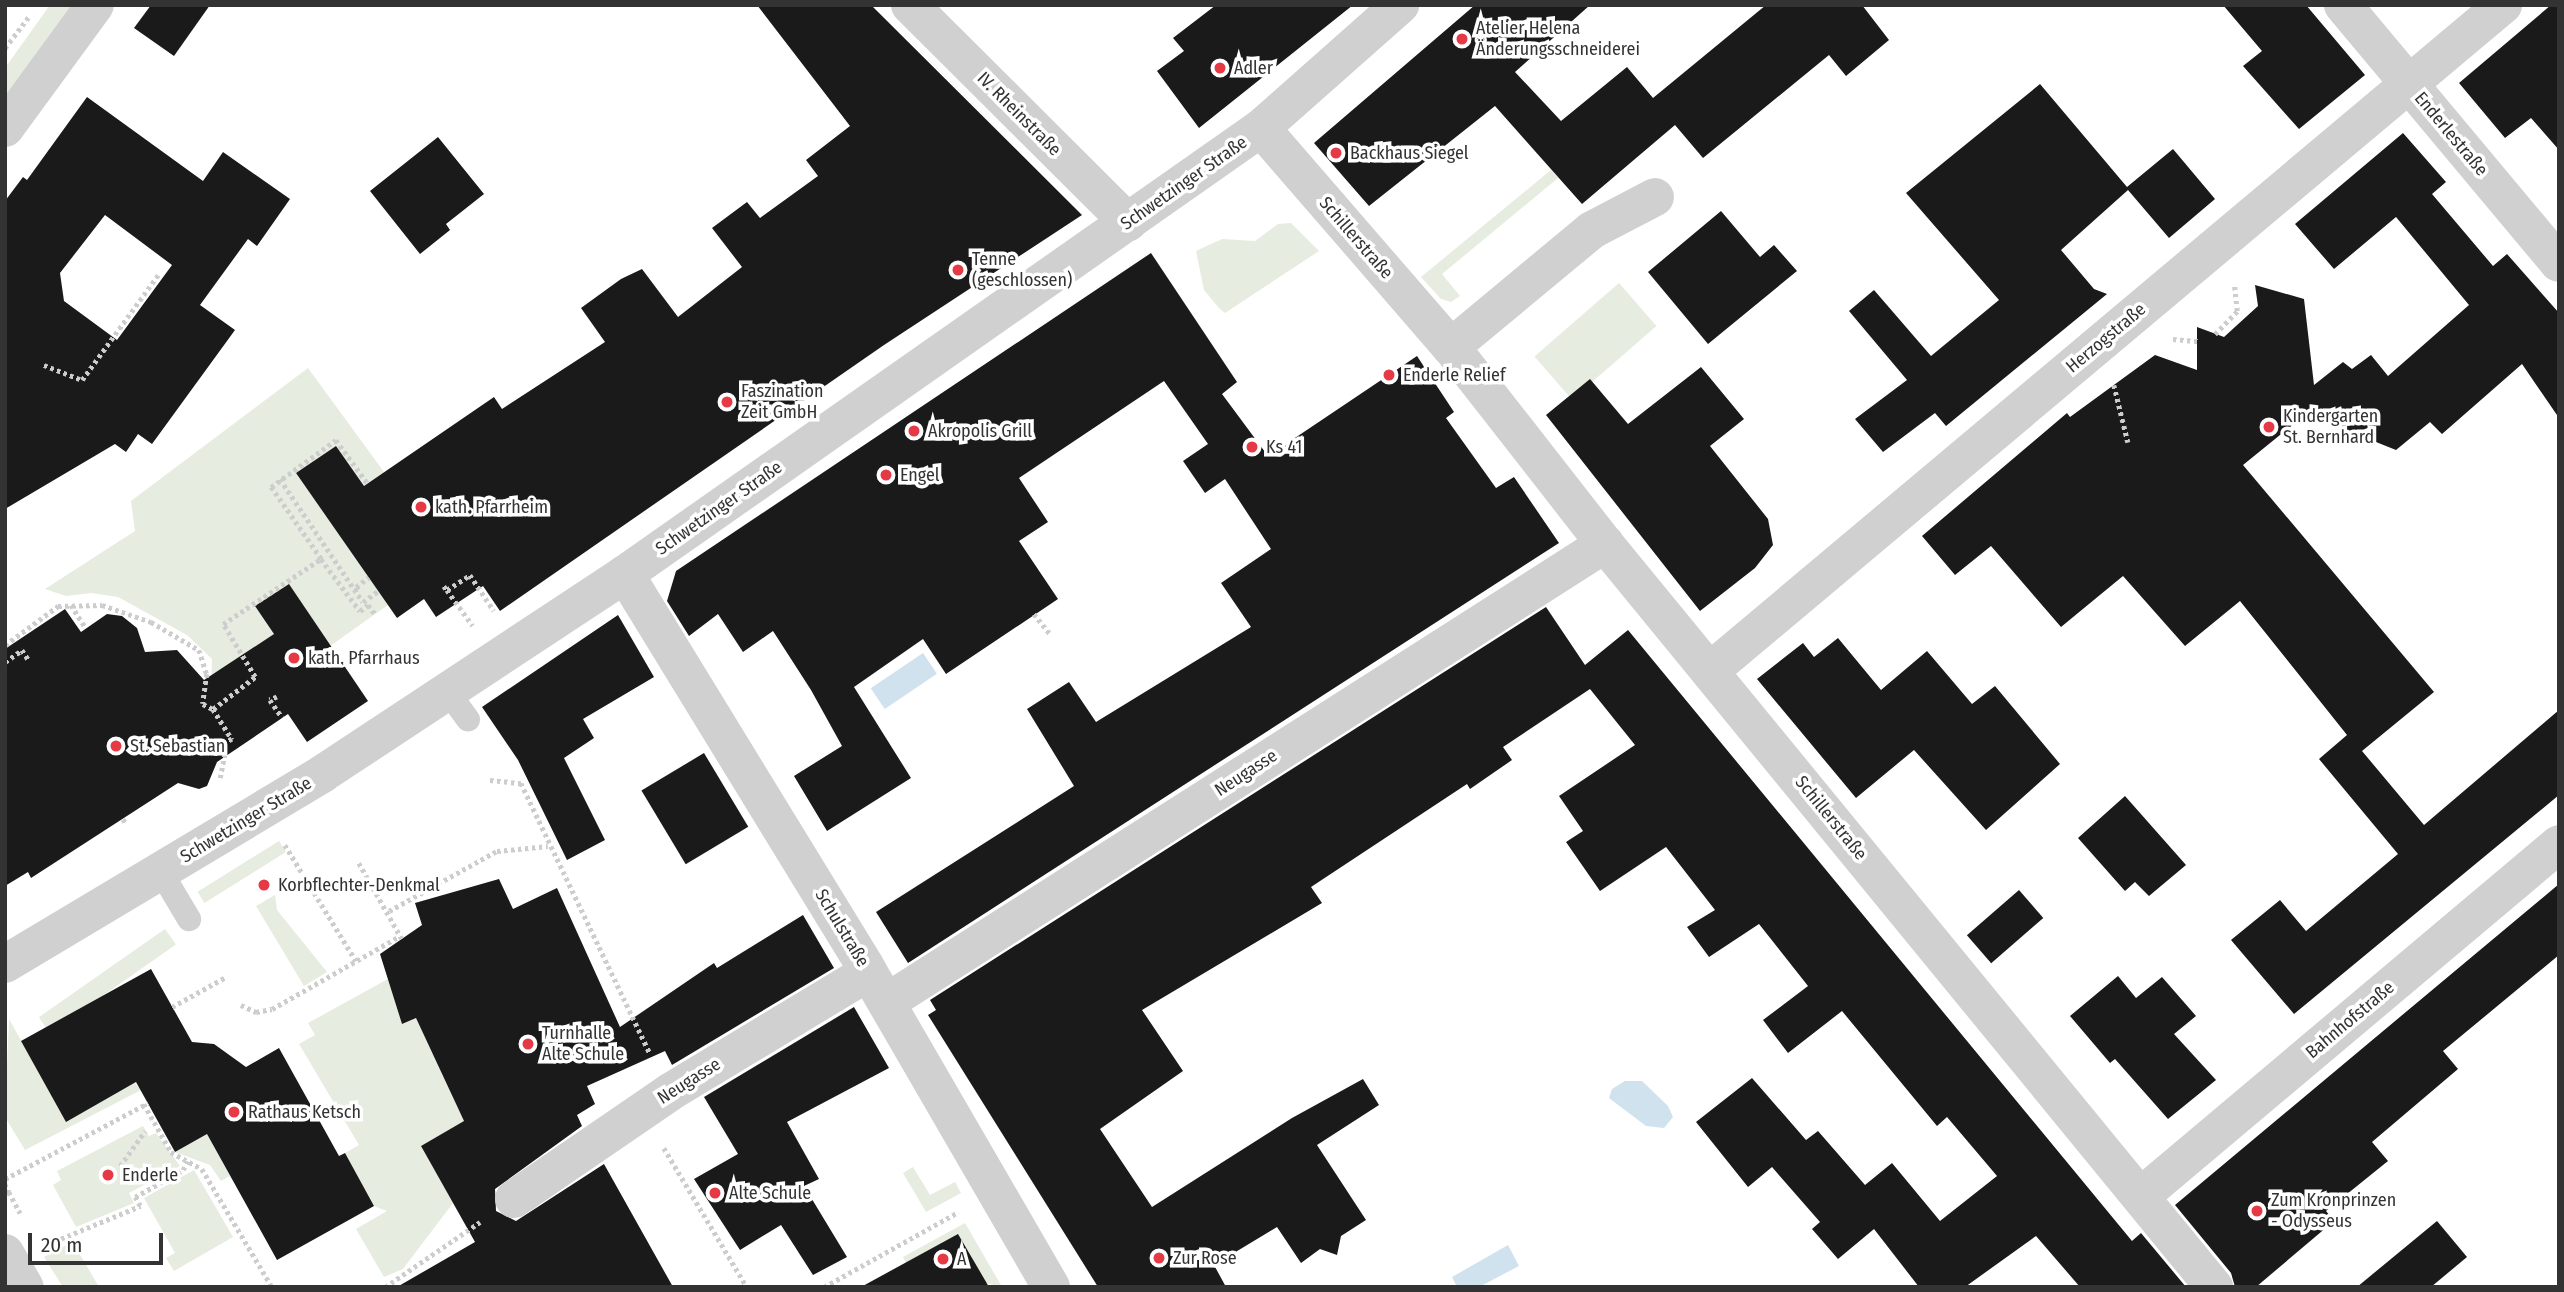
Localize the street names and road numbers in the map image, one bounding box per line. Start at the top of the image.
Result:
street label: IV. Rheinstraße [973,68,1065,160]
street label: Enderlestraße [2410,88,2492,180]
street label: Schwetzinger Straße [1117,131,1251,235]
street label: Schillerstraße [1315,193,1397,283]
street label: Herzogstraße [2062,298,2150,378]
street label: Schwetzinger Straße [652,456,786,560]
street label: Neugasse [1211,745,1281,801]
street label: Schwetzinger Straße [176,772,316,868]
street label: Schillerstraße [1791,772,1871,864]
street label: Schulstraße [810,885,874,971]
street label: Bahnhofstraße [2301,977,2399,1063]
street label: Neugasse [654,1053,724,1109]

